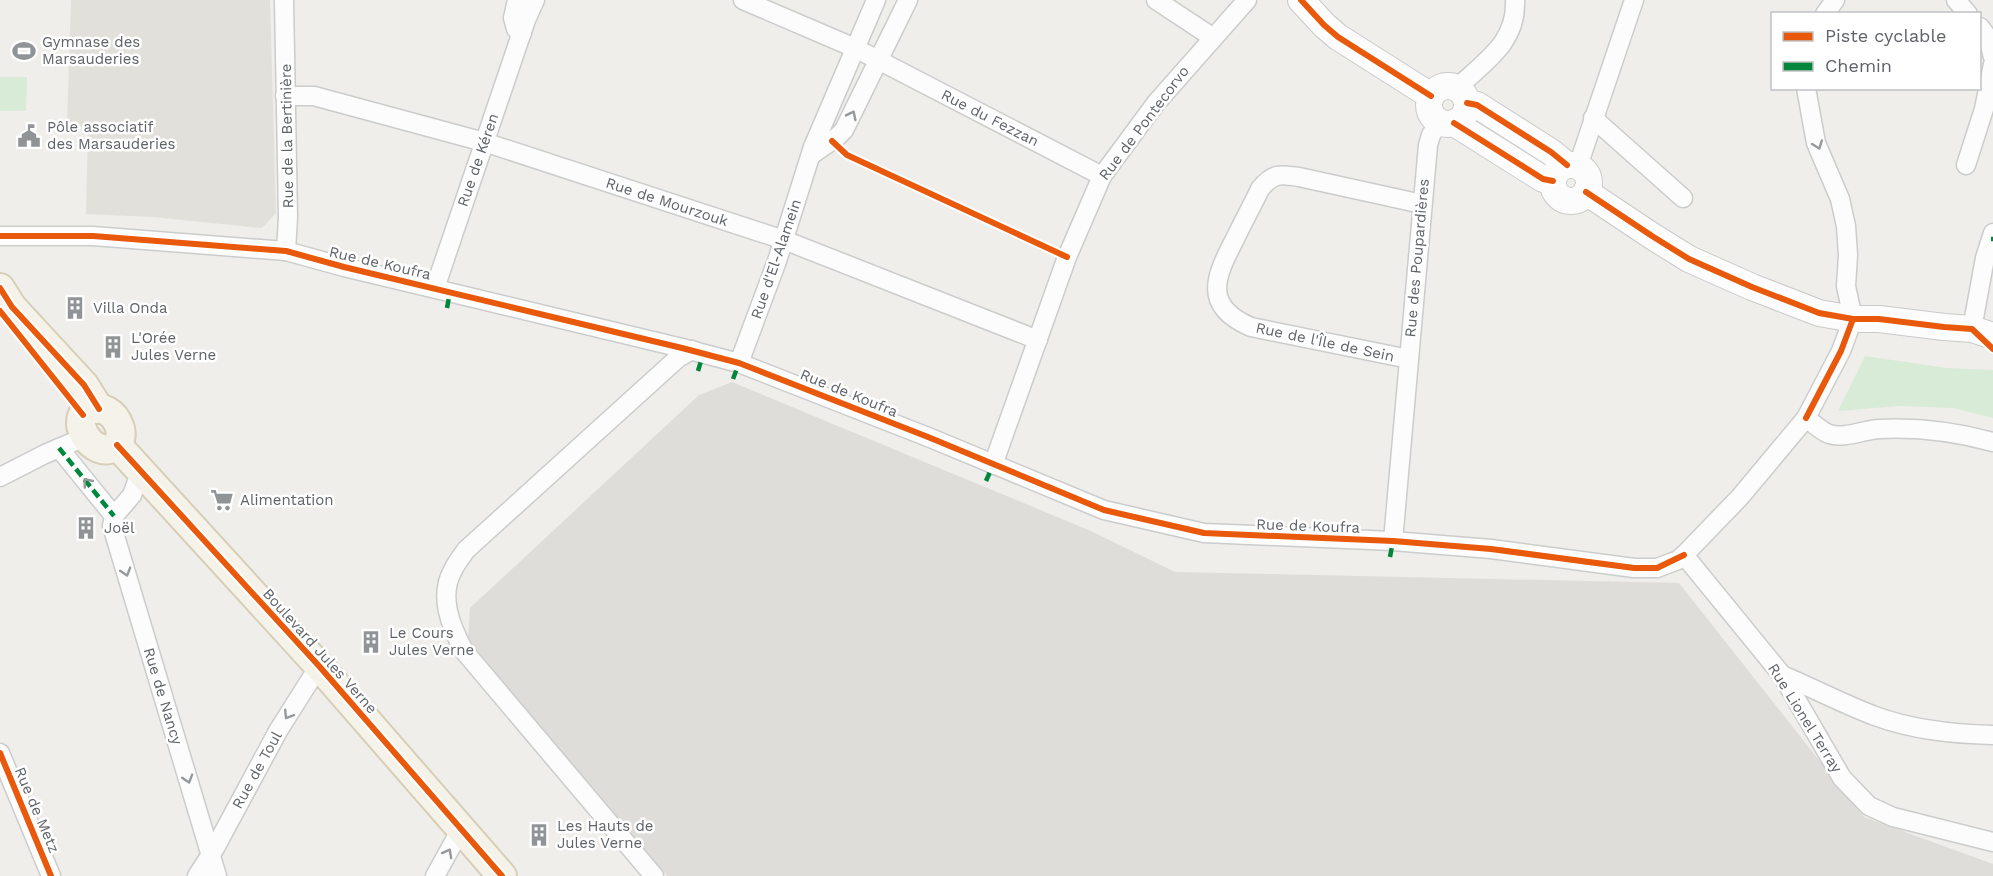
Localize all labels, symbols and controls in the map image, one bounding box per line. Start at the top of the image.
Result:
legend [1771,12,1981,90]
text: Piste cyclable [1825,25,1946,46]
place label: Gymnase des Marsauderies [42,33,140,68]
sports icon: Gymnase des Marsauderies [11,38,37,64]
text: Chemin [1825,55,1892,76]
street label: Rue de Pontecorvo [1095,62,1193,184]
street label: Rue de la Bertinière [277,63,297,209]
street label: Rue du Fezzan [938,86,1042,150]
one-way arrow [844,110,856,121]
street label: Rue de Kéren [454,111,502,209]
place label: Pôle associatif des Marsauderies [47,118,176,153]
public building icon: Pôle associatif des Marsauderies [16,123,42,149]
one-way arrow [1811,139,1823,150]
street label: Rue de Mourzouk [603,174,731,230]
street label: Rue des Poupardières [1401,178,1433,338]
street label: Rue d'El-Alamein [747,197,805,321]
street label: Rue de Koufra [327,243,433,284]
building icon: Villa Onda [62,295,88,321]
place label: Villa Onda [93,299,168,317]
street label: Rue de l'Île de Sein [1254,319,1396,365]
place label: L'Orée Jules Verne [131,329,216,364]
building icon: L'Orée Jules Verne [100,334,126,360]
street label: Rue de Koufra [798,365,901,421]
one-way arrow [83,478,94,489]
supermarket icon: Alimentation [209,487,235,513]
place label: Alimentation [240,491,334,509]
building icon: Joël [73,515,99,541]
street label: Rue de Koufra [1256,515,1361,537]
place label: Joël [104,519,135,537]
one-way arrow [119,566,131,577]
street label: Boulevard Jules Verne [259,585,381,717]
place label: Le Cours Jules Verne [389,624,474,659]
building icon: Le Cours Jules Verne [358,629,384,655]
street label: Rue de Nancy [140,645,186,747]
street label: Rue Lionel Terray [1764,660,1846,776]
one-way arrow [284,709,295,720]
street label: Rue de Toul [228,728,286,812]
street label: Rue de Metz [11,764,63,856]
one-way arrow [181,773,193,784]
place label: Les Hauts de Jules Verne [557,817,653,852]
building icon: Les Hauts de Jules Verne [526,822,552,848]
one-way arrow [441,849,452,859]

